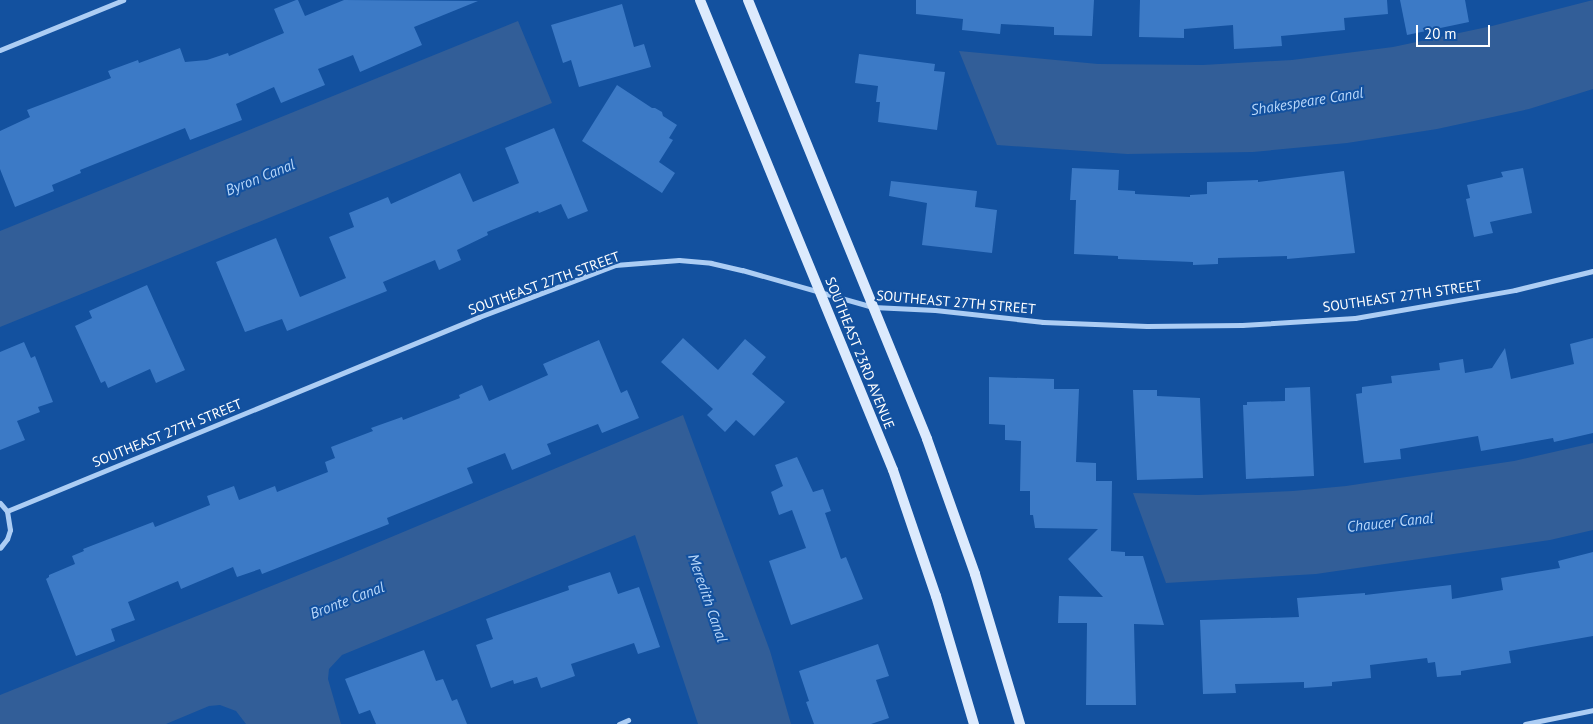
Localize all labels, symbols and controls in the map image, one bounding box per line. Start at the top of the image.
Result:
scale bar [1418,15,1492,47]
text: 20 m [1424,24,1457,43]
water label: Shakespeare Canal [1249,83,1365,119]
water label: Byron Canal [223,155,297,199]
street label: SOUTHEAST 27TH STREET [466,248,622,318]
street label: SOUTHEAST 23RD AVENUE [822,274,898,432]
street label: SOUTHEAST 27TH STREET [1321,277,1483,315]
street label: SOUTHEAST 27TH STREET [875,287,1037,317]
street label: SOUTHEAST 27TH STREET [89,395,245,471]
water label: Chaucer Canal [1346,509,1434,535]
water label: Meredith Canal [684,551,732,645]
water label: Bronte Canal [307,578,387,622]

